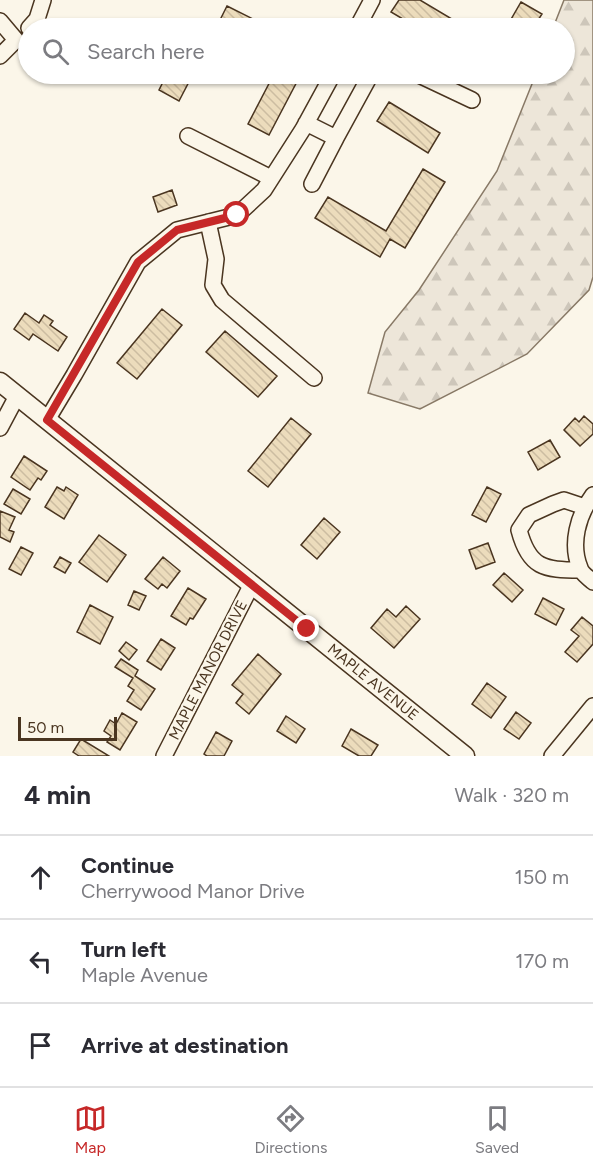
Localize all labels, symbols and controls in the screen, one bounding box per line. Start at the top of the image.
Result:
search box [18,18,575,84]
icon: search [39,35,72,68]
text: Search here [87,38,205,65]
route start [223,201,249,227]
street label: MAPLE MANOR DRIVE [165,597,251,743]
route end [293,615,319,641]
street label: MAPLE AVENUE [324,640,422,724]
scale bar [18,714,117,742]
text: 50 m [27,718,64,737]
text: 4 min [24,779,91,811]
text: Walk · 320 m [455,783,569,807]
text: Continue [81,852,174,879]
icon: ahead [24,861,57,894]
text: 150 m [514,865,569,889]
text: Cherrywood Manor Drive [81,879,305,903]
text: Turn left [81,936,167,963]
icon: left [24,945,57,978]
text: 170 m [515,949,569,973]
text: Maple Avenue [81,963,208,987]
icon: arrive [24,1029,57,1062]
text: Arrive at destination [81,1032,289,1059]
tab: Map [74,1102,107,1157]
tab: Directions [254,1102,327,1157]
tab: Saved [475,1102,519,1157]

